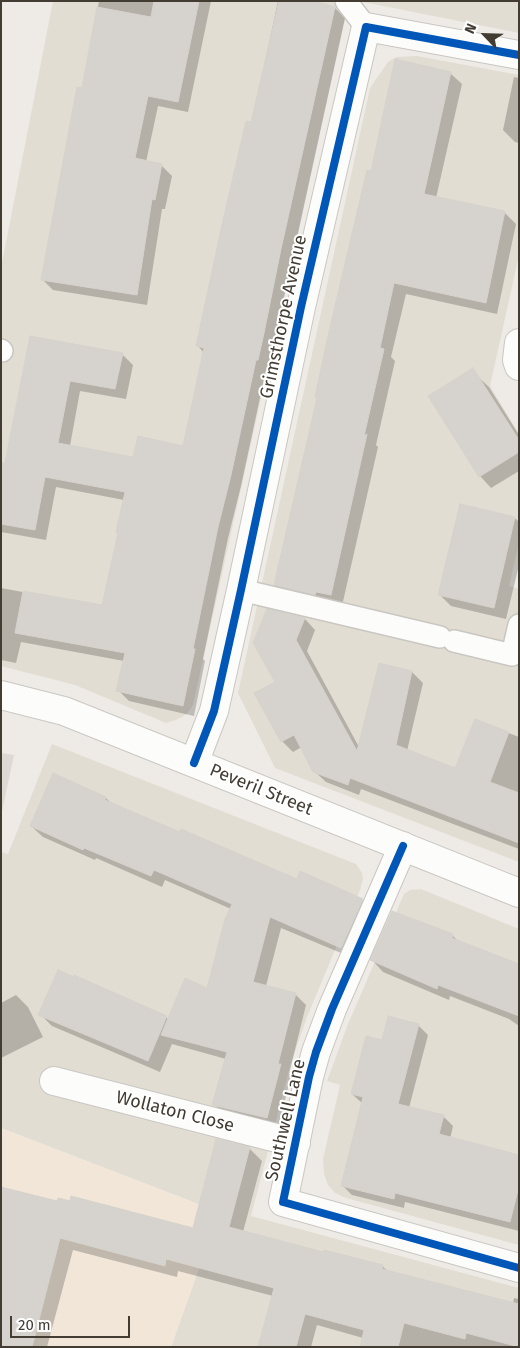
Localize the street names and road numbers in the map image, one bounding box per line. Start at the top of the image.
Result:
street label: Grimsthorpe Avenue [256,233,312,401]
street label: Peveril Street [206,760,316,820]
street label: Southwell Lane [261,1057,311,1183]
street label: Wollaton Close [114,1087,236,1137]

